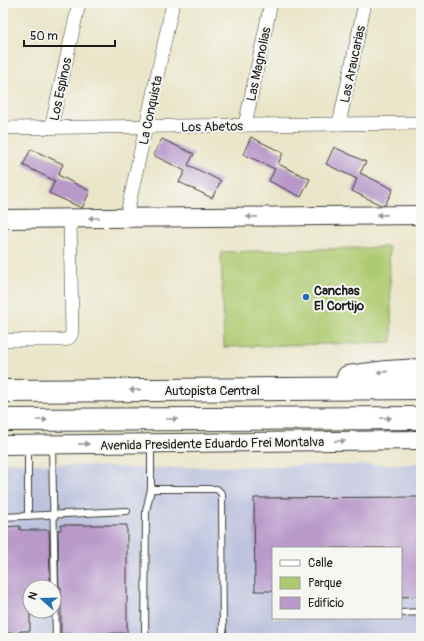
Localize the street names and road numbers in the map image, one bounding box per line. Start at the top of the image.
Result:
street label: Las Araucarias [337,24,369,104]
street label: Las Magnolias [243,25,275,103]
street label: Los Espinos [46,56,76,122]
street label: La Conquista [136,74,166,146]
street label: Los Abetos [181,118,243,136]
street label: Autopista Central [164,383,260,399]
street label: Avenida Presidente Eduardo Frei Montalva [100,434,324,454]

